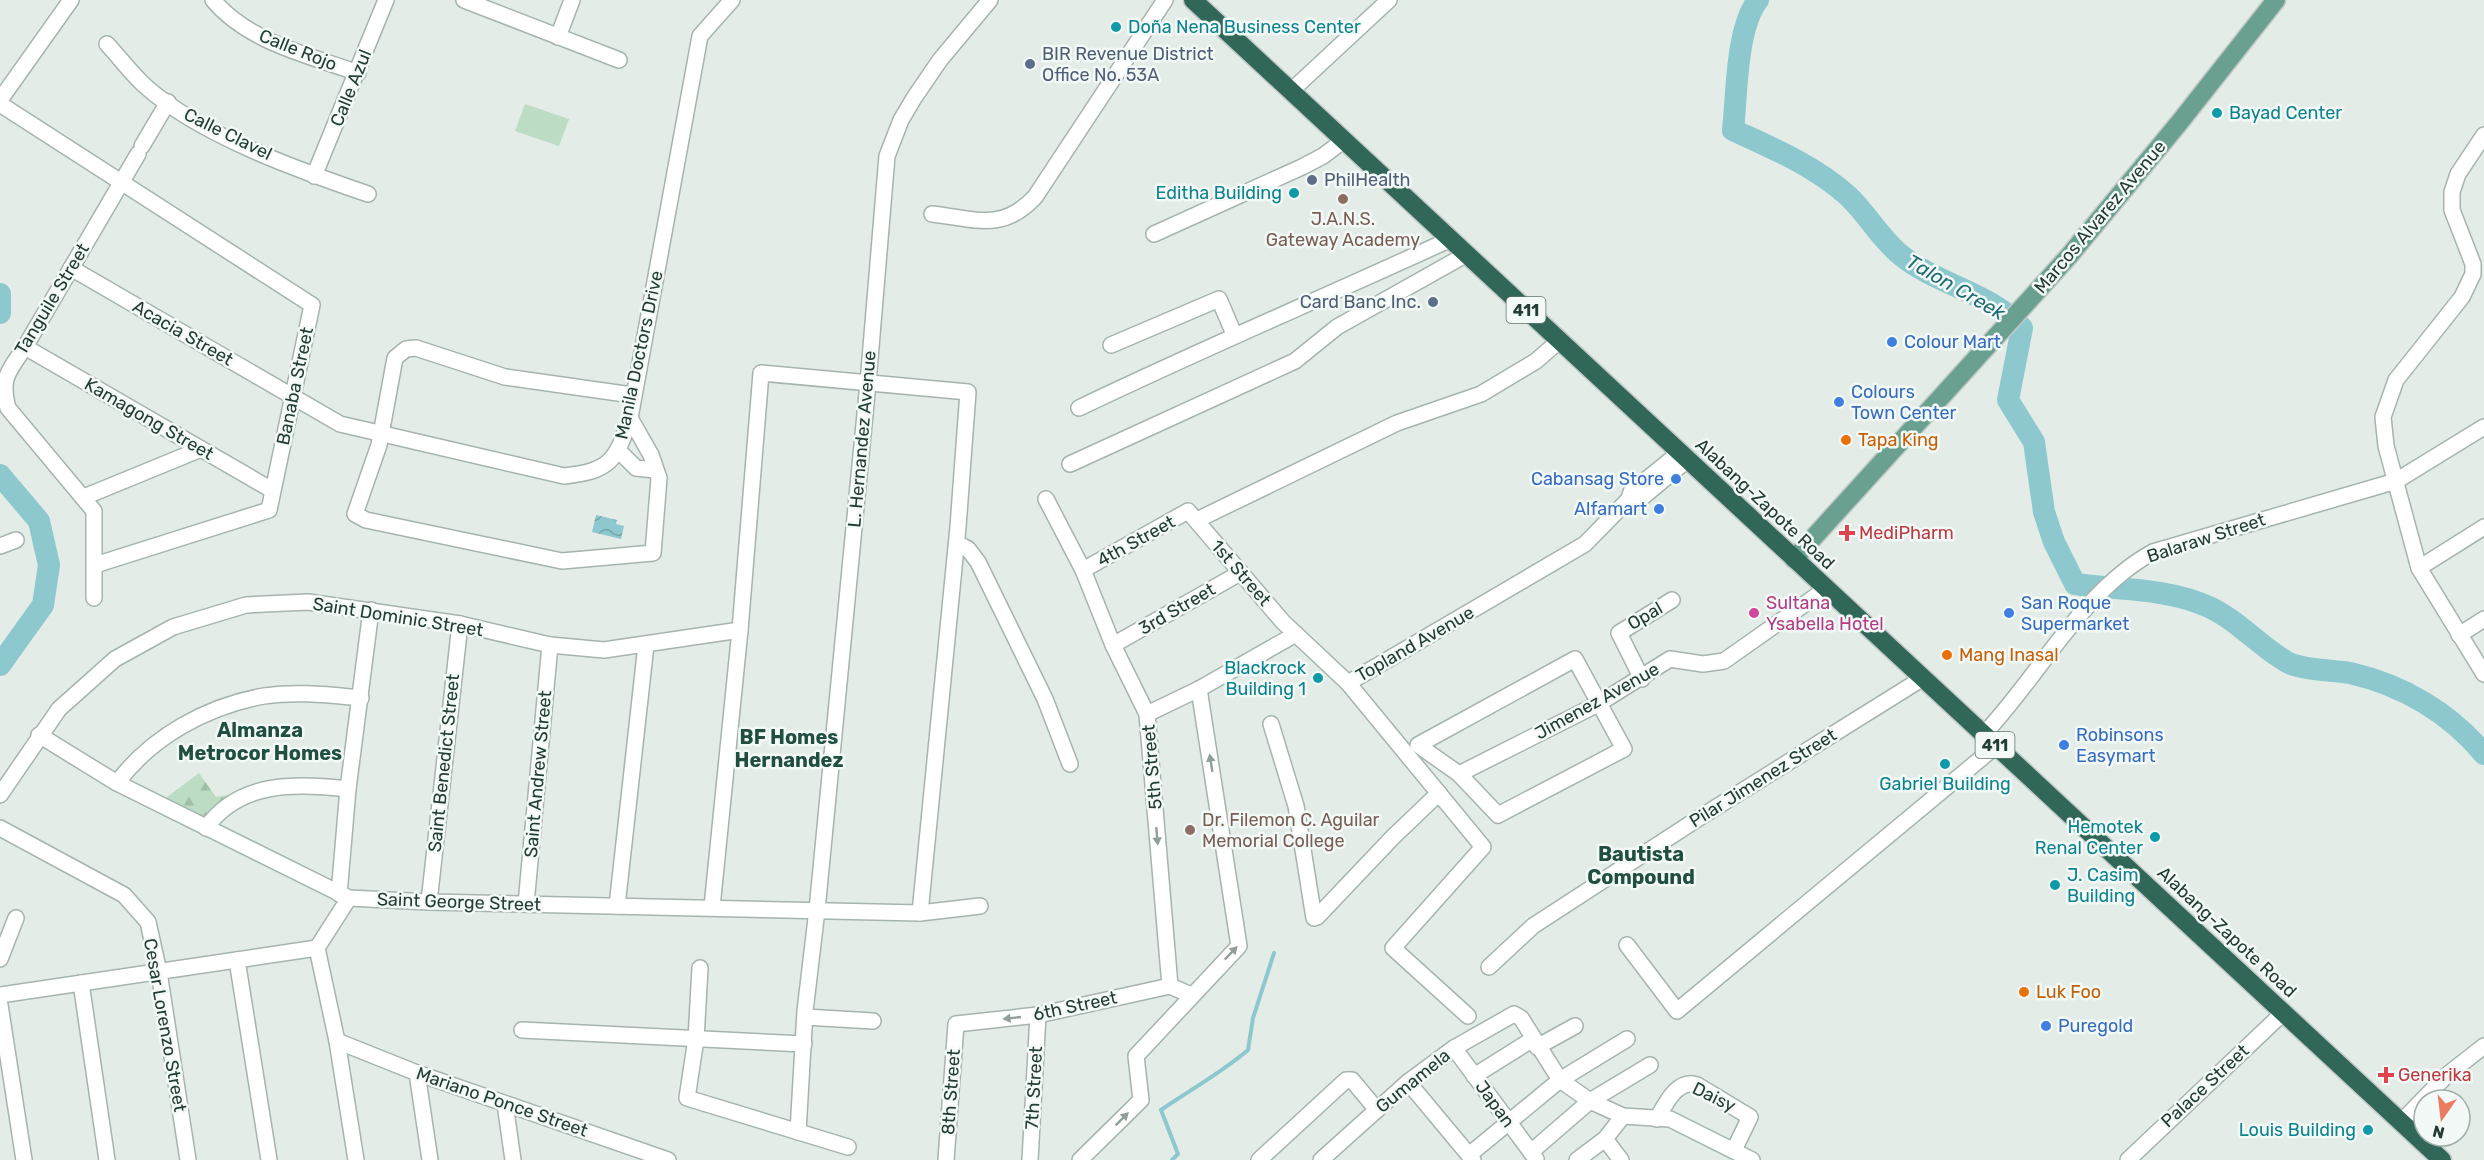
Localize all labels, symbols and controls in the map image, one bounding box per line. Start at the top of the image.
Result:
place label: Doña Nena Business Center [1128,16,1361,38]
marker: Doña Nena Business Center [1109,20,1123,34]
street label: Calle Rojo [256,24,340,76]
place label: BIR Revenue District Office No. 53A [1042,43,1214,86]
street label: Calle Azul [326,46,376,130]
marker: BIR Revenue District Office No. 53A [1023,57,1037,71]
place label: Bayad Center [2229,102,2342,124]
street label: Calle Clavel [180,103,276,165]
marker: Bayad Center [2210,106,2224,120]
street label: Marcos Alvarez Avenue [2030,136,2170,298]
place label: PhilHealth [1324,169,1411,191]
marker: PhilHealth [1305,173,1319,187]
place label: Editha Building [1155,182,1282,204]
marker: Editha Building [1287,186,1301,200]
marker: J.A.N.S. Gateway Academy [1336,192,1350,206]
place label: J.A.N.S. Gateway Academy [1266,208,1420,251]
street label: Tanguile Street [10,239,94,359]
water label: Talon Creek [1902,249,2010,325]
street label: Manila Doctors Drive [610,269,668,441]
place label: Card Banc Inc. [1300,291,1421,313]
street label: Acacia Street [129,295,237,371]
marker: Card Banc Inc. [1426,295,1440,309]
road number: 411 [1506,297,1546,323]
street label: Banaba Street [272,325,318,447]
place label: Colour Mart [1904,331,2001,353]
marker: Colour Mart [1885,335,1899,349]
street label: L. Hernandez Avenue [843,350,881,528]
street label: Kamagong Street [80,373,218,465]
place label: Colours Town Center [1851,381,1956,424]
marker: Colours Town Center [1832,395,1846,409]
place label: Tapa King [1858,429,1939,451]
marker: Tapa King [1839,433,1853,447]
street label: Alabang-Zapote Road [1691,434,1839,574]
place label: Cabansag Store [1531,468,1664,490]
marker: Cabansag Store [1669,472,1683,486]
place label: Alfamart [1574,498,1647,520]
marker: Alfamart [1652,502,1666,516]
street label: Balaraw Street [2144,508,2268,568]
street label: 4th Street [1093,511,1179,571]
place label: MediPharm [1859,522,1954,544]
marker: MediPharm [1840,526,1854,540]
street label: 1st Street [1206,535,1276,611]
street label: 3rd Street [1135,578,1219,640]
place label: Sultana Ysabella Hotel [1766,592,1884,635]
place label: San Roque Supermarket [2021,592,2129,635]
street label: Saint Dominic Street [311,593,485,641]
street label: Opal [1623,597,1667,635]
street label: Topland Avenue [1352,601,1478,687]
marker: Sultana Ysabella Hotel [1747,606,1761,620]
marker: San Roque Supermarket [2002,606,2016,620]
place label: Mang Inasal [1959,644,2059,666]
marker: Mang Inasal [1940,648,1954,662]
place label: Blackrock Building 1 [1224,657,1307,700]
street label: Jimenez Avenue [1531,658,1663,744]
marker: Blackrock Building 1 [1311,671,1325,685]
street label: Saint Benedict Street [424,673,464,853]
street label: Saint Andrew Street [520,689,556,859]
district label: Almanza Metrocor Homes [178,718,342,765]
street label: 5th Street [1137,724,1167,810]
street label: Pilar Jimenez Street [1685,724,1841,832]
place label: Robinsons Easymart [2076,724,2164,767]
district label: BF Homes Hernandez [735,725,843,772]
road number: 411 [1976,732,2014,758]
marker: Robinsons Easymart [2057,738,2071,752]
one-way arrow [1206,754,1215,773]
marker: Gabriel Building [1938,757,1952,771]
place label: Gabriel Building [1879,773,2011,795]
place label: Dr. Filemon C. Aguilar Memorial College [1202,809,1380,852]
place label: Hemotek Renal Center [2035,816,2144,859]
marker: Dr. Filemon C. Aguilar Memorial College [1183,823,1197,837]
one-way arrow [1153,826,1162,845]
marker: Hemotek Renal Center [2148,830,2162,844]
district label: Bautista Compound [1587,842,1695,889]
street label: Alabang-Zapote Road [2153,862,2301,1002]
place label: J. Casim Building [2067,864,2138,907]
marker: J. Casim Building [2048,878,2062,892]
street label: Saint George Street [377,888,541,916]
street label: Cesar Lorenzo Street [139,937,191,1113]
one-way arrow [1224,947,1238,961]
place label: Luk Foo [2036,981,2101,1003]
marker: Luk Foo [2017,985,2031,999]
street label: 6th Street [1031,986,1119,1026]
one-way arrow [1002,1013,1021,1023]
place label: Puregold [2058,1015,2133,1037]
marker: Puregold [2039,1019,2053,1033]
street label: Palace Street [2157,1040,2253,1132]
street label: Gumamela [1371,1044,1455,1118]
street label: 7th Street [1021,1046,1047,1130]
street label: 8th Street [937,1048,965,1136]
street label: Mariano Ponce Street [413,1062,591,1142]
place label: Generika [2398,1064,2472,1086]
marker: Generika [2379,1068,2393,1082]
street label: Japan [1471,1076,1519,1132]
street label: Daisy [1689,1077,1739,1117]
north arrow [2412,1088,2472,1148]
one-way arrow [1114,1112,1128,1126]
place label: Louis Building [2239,1119,2356,1141]
text: N [2431,1121,2446,1143]
marker: Louis Building [2361,1123,2375,1137]

